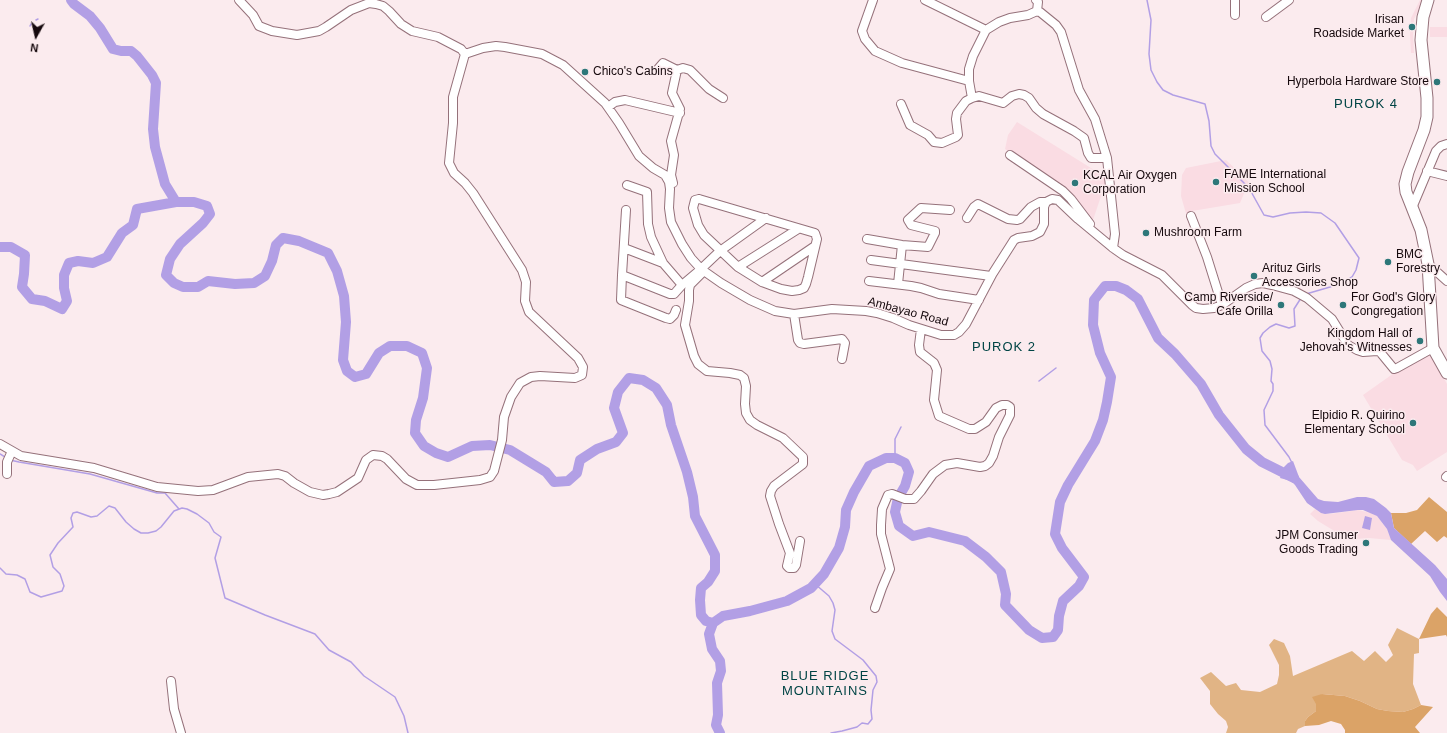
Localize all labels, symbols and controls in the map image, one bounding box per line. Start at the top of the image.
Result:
place label: Irisan Roadside Market [1313,13,1404,41]
north arrow [16,16,56,56]
marker: Irisan Roadside Market [1407,22,1417,32]
text: N [30,41,39,54]
place label: Chico's Cabins [593,65,673,79]
marker: Chico's Cabins [580,67,590,77]
place label: Hyperbola Hardware Store [1287,75,1429,89]
marker: Hyperbola Hardware Store [1432,77,1442,87]
district label: PUROK 4 [1334,96,1398,112]
place label: FAME International Mission School [1224,168,1326,196]
place label: KCAL Air Oxygen Corporation [1083,169,1177,197]
marker: FAME International Mission School [1211,177,1221,187]
marker: KCAL Air Oxygen Corporation [1070,178,1080,188]
place label: Mushroom Farm [1154,226,1242,240]
marker: Mushroom Farm [1141,228,1151,238]
place label: BMC Forestry [1396,248,1440,276]
marker: BMC Forestry [1383,257,1393,267]
place label: Arituz Girls Accessories Shop [1262,262,1358,290]
marker: Arituz Girls Accessories Shop [1249,271,1259,281]
place label: Camp Riverside/ Cafe Orilla [1184,291,1273,319]
place label: For God's Glory Congregation [1351,291,1435,319]
street label: Ambayao Road [866,294,950,330]
marker: Camp Riverside/ Cafe Orilla [1276,300,1286,310]
marker: For God's Glory Congregation [1338,300,1348,310]
place label: Kingdom Hall of Jehovah's Witnesses [1300,327,1412,355]
marker: Kingdom Hall of Jehovah's Witnesses [1415,336,1425,346]
district label: PUROK 2 [972,339,1036,355]
place label: Elpidio R. Quirino Elementary School [1304,409,1405,437]
marker: Elpidio R. Quirino Elementary School [1408,418,1418,428]
place label: JPM Consumer Goods Trading [1275,529,1358,557]
marker: JPM Consumer Goods Trading [1361,538,1371,548]
district label: BLUE RIDGE MOUNTAINS [781,668,869,699]

